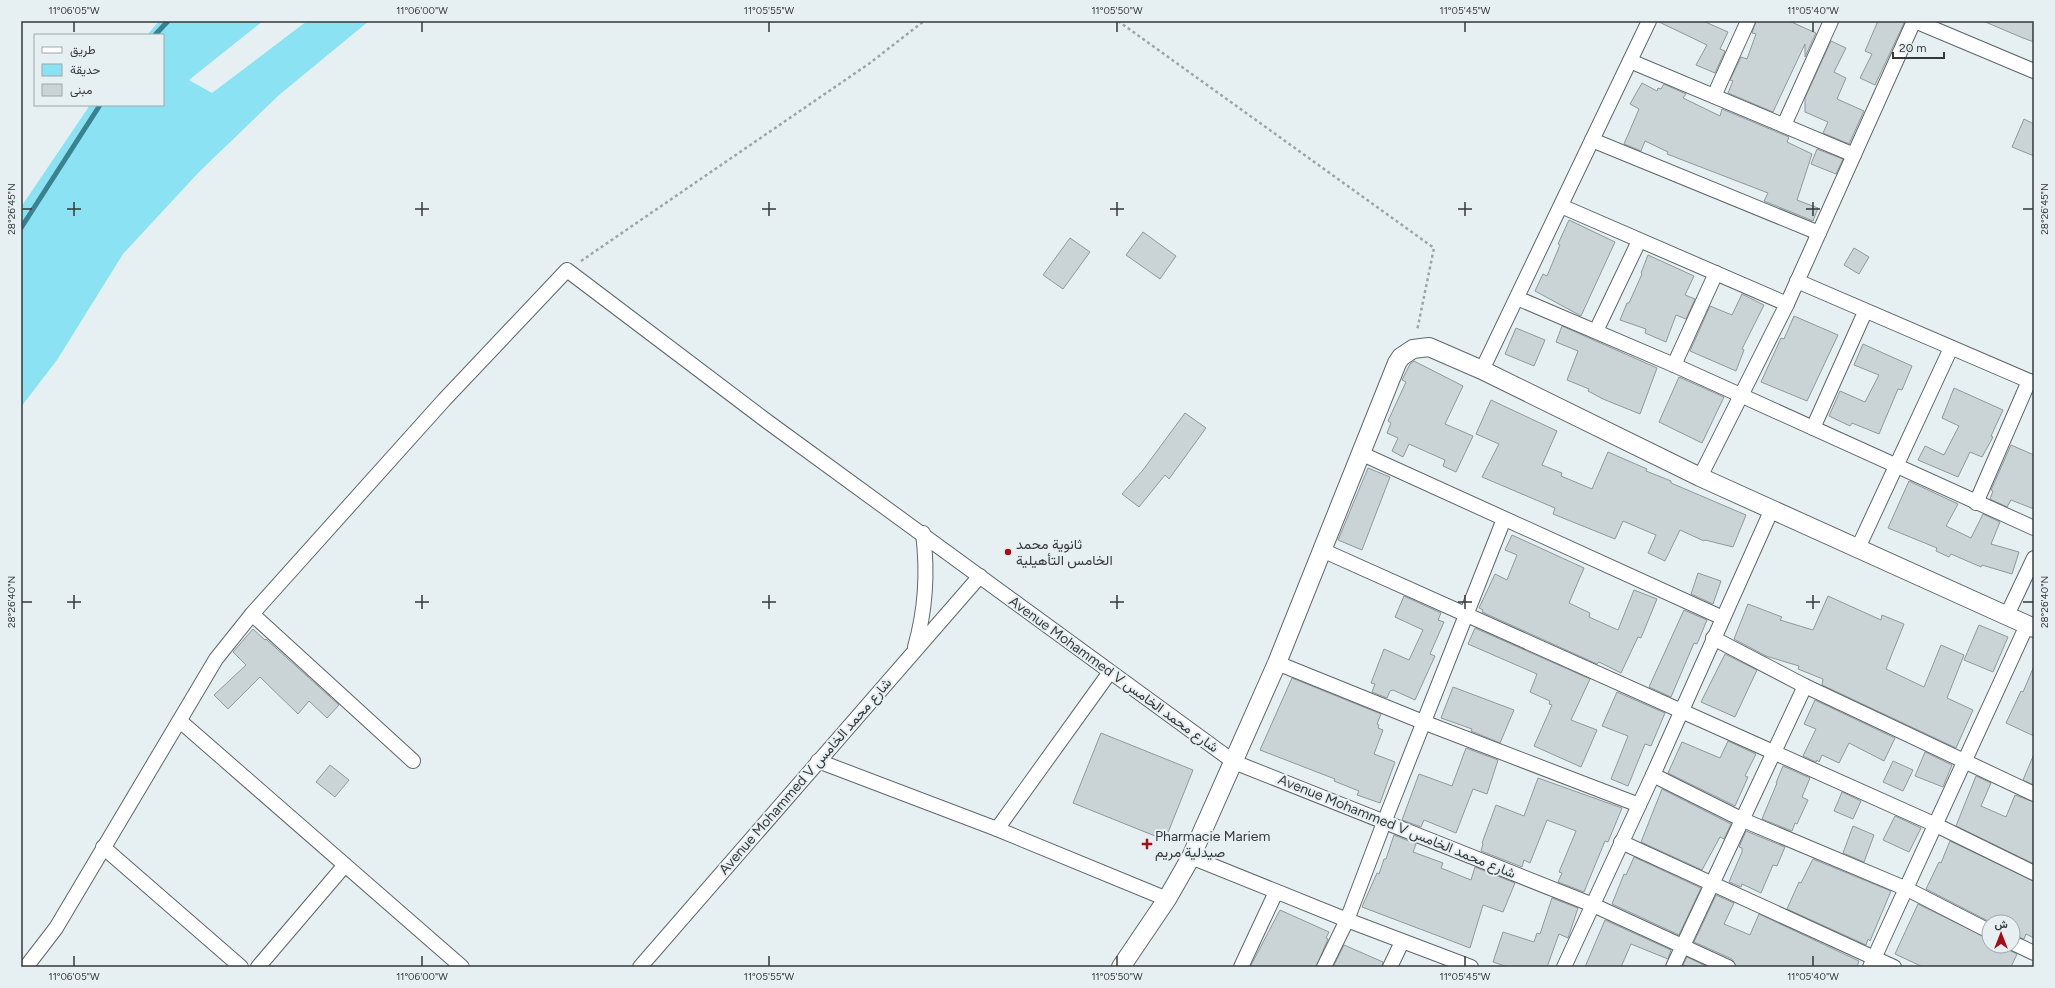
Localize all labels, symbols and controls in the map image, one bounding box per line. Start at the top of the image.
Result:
text: 11°06'05"W [49,4,100,17]
text: 11°06'00"W [396,4,448,17]
text: 11°05'55"W [744,4,795,17]
text: 11°05'50"W [1091,4,1143,17]
text: 11°05'45"W [1440,4,1491,17]
text: 11°05'40"W [1787,4,1839,17]
legend [34,34,164,106]
scale bar [1893,34,1944,60]
text: 20 m [1899,41,1927,55]
text: طريق [70,43,96,58]
text: حديقة [70,63,100,77]
text: مبنى [70,83,92,98]
text: 28°26'45"N [5,183,18,235]
text: 28°26'45"N [2038,183,2051,235]
place label: ثانوية محمد الخامس التأهيلية [1016,536,1113,569]
marker: ثانوية محمد الخامس التأهيلية [1003,547,1013,557]
text: 28°26'40"N [5,576,18,628]
text: 28°26'40"N [2038,576,2051,628]
street label: Avenue Mohammed V شارع محمد الخامس [1004,593,1222,758]
street label: Avenue Mohammed V شارع محمد الخامس [715,675,897,879]
street label: Avenue Mohammed V شارع محمد الخامس [1275,771,1518,884]
place label: Pharmacie Mariem صيدلية مريم [1155,828,1270,861]
marker: Pharmacie Mariem صيدلية مريم [1142,839,1152,849]
north arrow [1981,914,2021,954]
text: ش [1994,918,2008,931]
text: 11°06'05"W [49,970,100,983]
text: 11°06'00"W [396,970,448,983]
text: 11°05'55"W [744,970,795,983]
text: 11°05'50"W [1091,970,1143,983]
text: 11°05'45"W [1440,970,1491,983]
text: 11°05'40"W [1787,970,1839,983]

